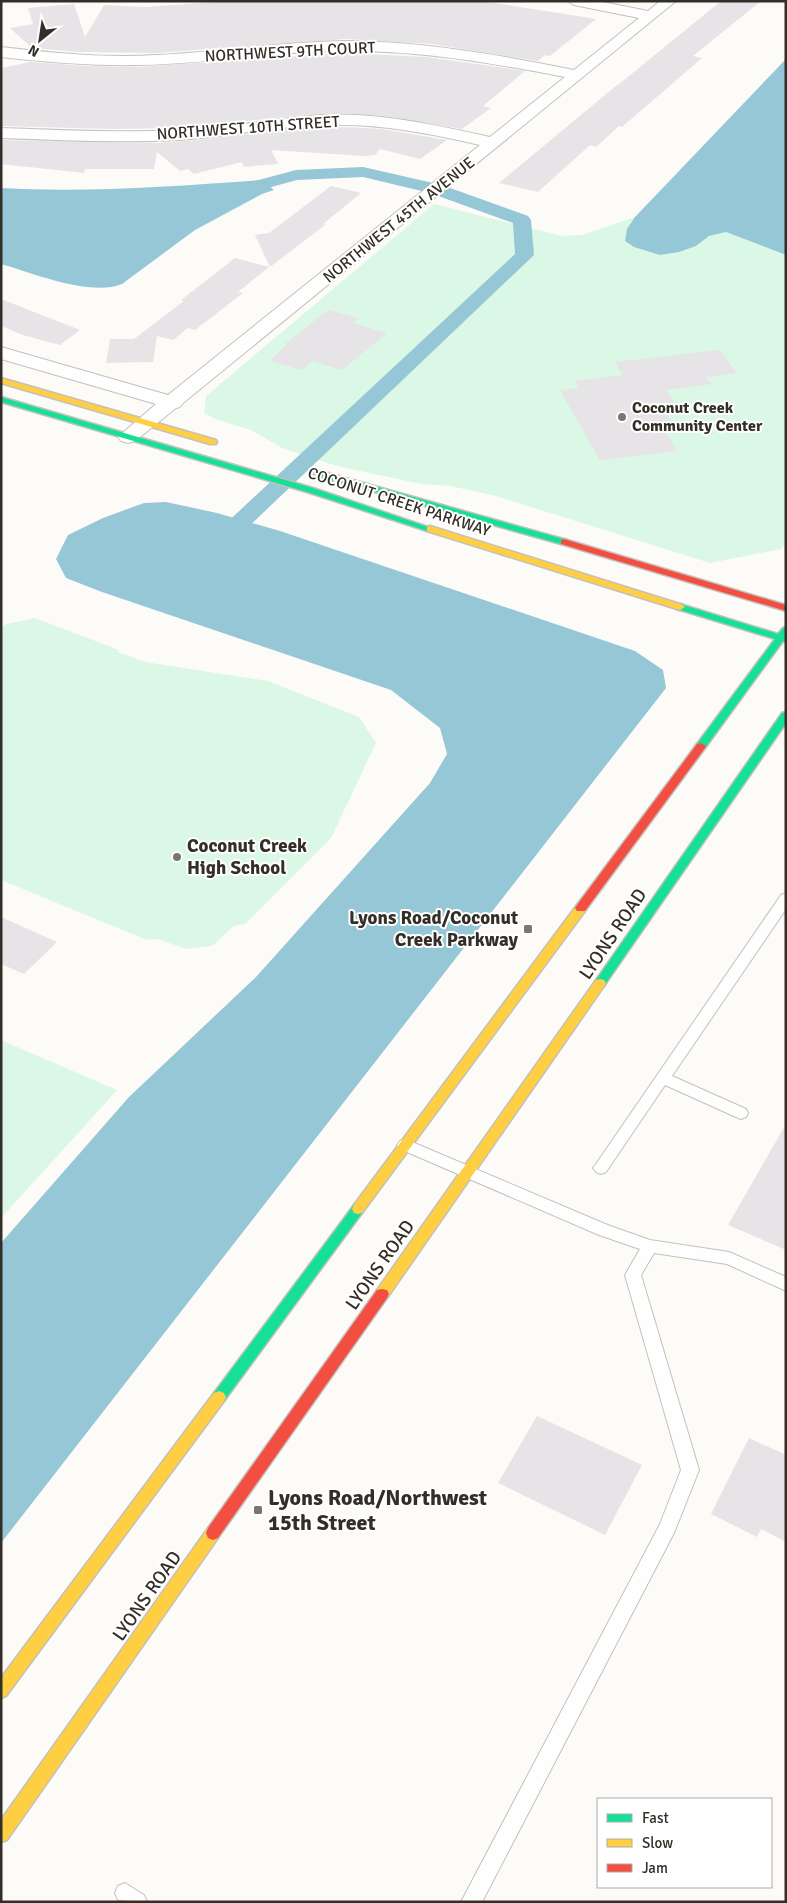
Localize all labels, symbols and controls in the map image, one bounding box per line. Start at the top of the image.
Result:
north arrow [15,15,65,65]
street label: NORTHWEST 9TH COURT [204,38,376,66]
text: N [25,41,42,61]
street label: NORTHWEST 10TH STREET [156,112,340,144]
street label: NORTHWEST 45TH AVENUE [319,153,479,287]
place label: Coconut Creek Community Center [632,398,763,436]
marker: Coconut Creek Community Center [616,411,628,423]
street label: COCONUT CREEK PARKWAY [305,463,493,541]
place label: Coconut Creek High School [187,834,307,880]
marker: Coconut Creek High School [171,851,183,863]
street label: LYONS ROAD [574,884,652,984]
place label: Lyons Road/Coconut Creek Parkway [349,906,519,952]
marker: Lyons Road/Coconut Creek Parkway [522,923,534,935]
street label: LYONS ROAD [340,1215,420,1315]
place label: Lyons Road/Northwest 15th Street [268,1484,487,1536]
marker: Lyons Road/Northwest 15th Street [252,1504,264,1516]
street label: LYONS ROAD [107,1546,187,1646]
legend [597,1798,772,1888]
text: Fast [642,1809,669,1827]
text: Slow [642,1834,673,1852]
text: Jam [642,1859,668,1877]

